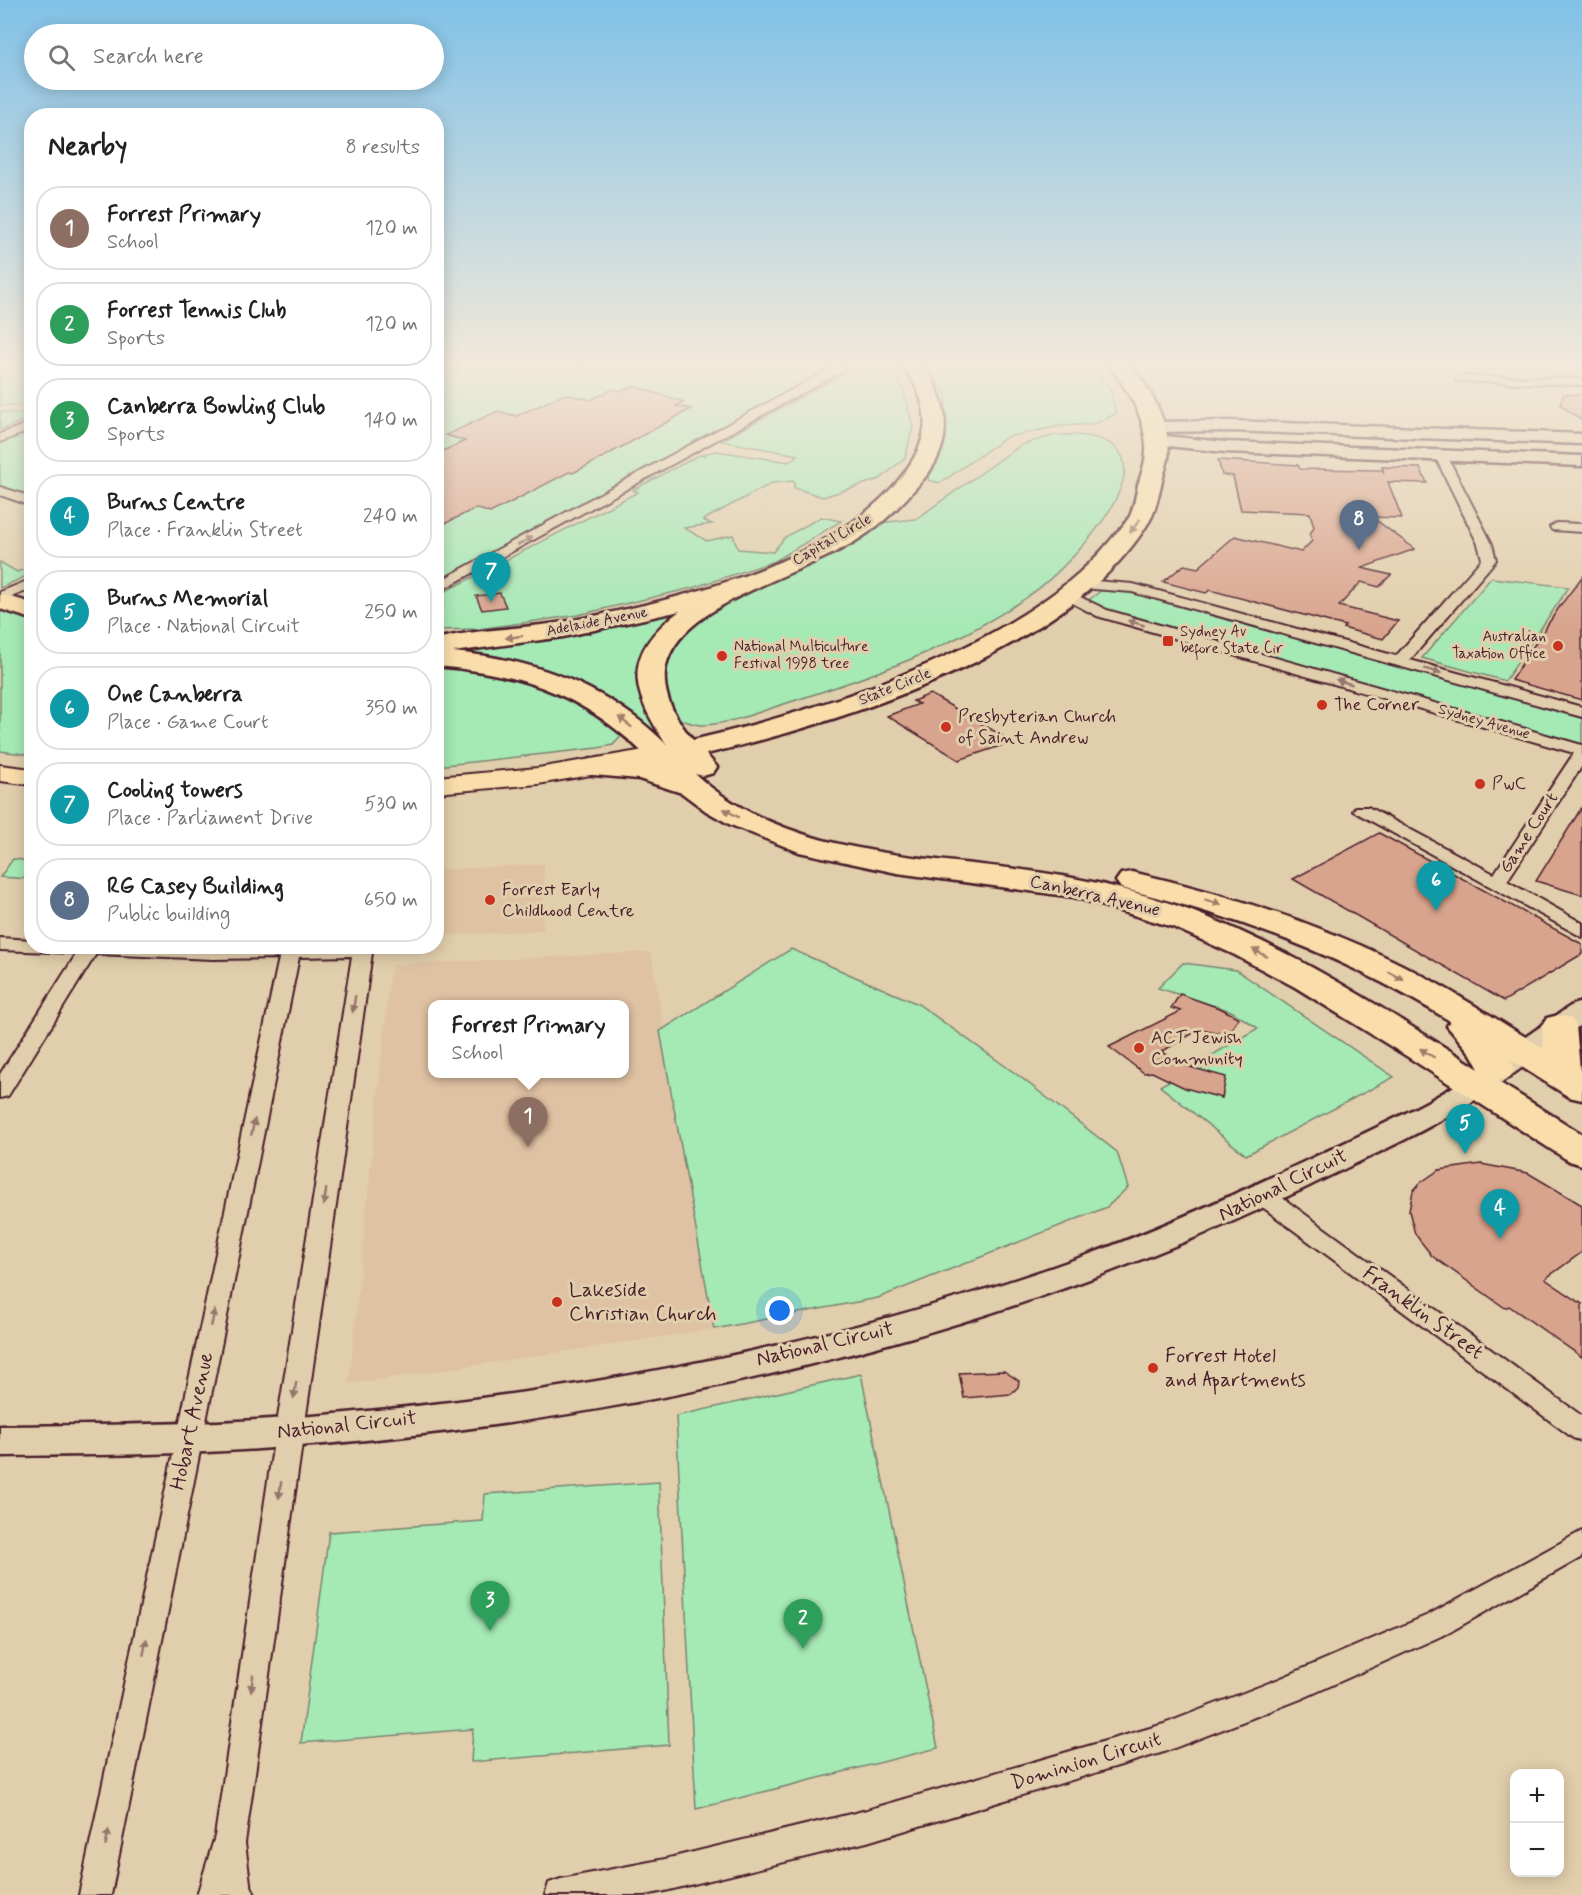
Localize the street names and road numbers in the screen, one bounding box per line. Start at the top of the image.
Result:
street label: Capital Circle [789,509,875,571]
street label: Adelaide Avenue [545,602,649,642]
street label: State Circle [856,663,934,711]
street label: Sydney Avenue [1436,699,1532,745]
street label: Game Court [1494,788,1564,878]
street label: Canberra Avenue [1028,869,1162,923]
street label: National Circuit [1214,1142,1352,1228]
street label: Franklin Street [1357,1260,1489,1366]
street label: National Circuit [753,1315,897,1373]
street label: Hobart Avenue [164,1349,220,1493]
street label: National Circuit [276,1404,418,1446]
street label: Dominion Circuit [1007,1725,1165,1797]

